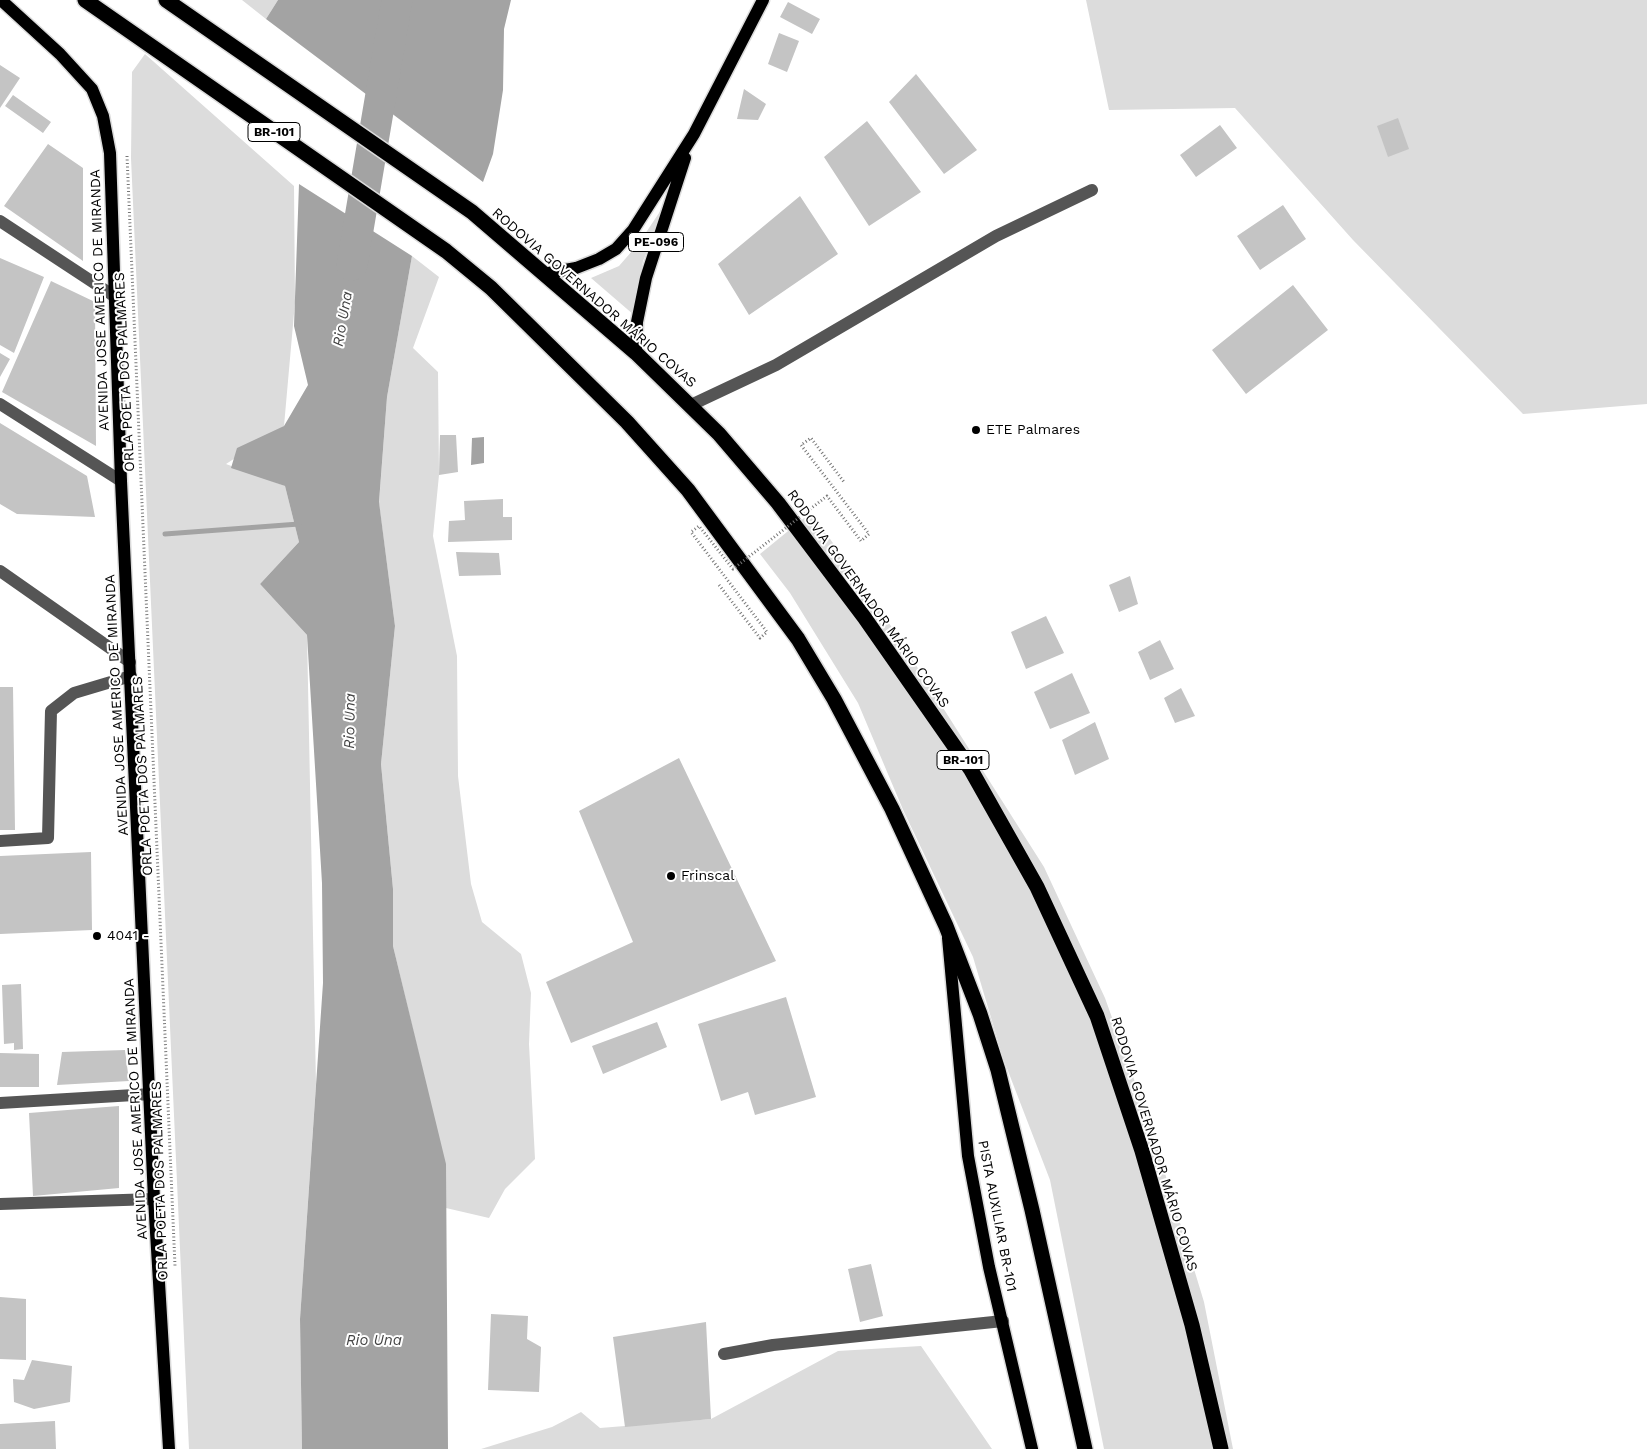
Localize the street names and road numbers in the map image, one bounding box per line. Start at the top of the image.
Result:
road number: BR-101 [248,122,300,142]
street label: AVENIDA JOSE AMERICO DE MIRANDA [87,169,113,431]
street label: RODOVIA GOVERNADOR MÁRIO COVAS [488,205,700,391]
road number: PE-096 [628,232,684,252]
street label: ORLA POETA DOS PALMARES [111,272,139,472]
street label: RODOVIA GOVERNADOR MÁRIO COVAS [783,487,953,711]
street label: AVENIDA JOSE AMERICO DE MIRANDA [102,574,132,836]
street label: ORLA POETA DOS PALMARES [129,676,157,876]
road number: BR-101 [937,750,989,770]
street label: AVENIDA JOSE AMERICO DE MIRANDA [121,978,151,1240]
street label: RODOVIA GOVERNADOR MÁRIO COVAS [1107,1015,1201,1273]
street label: ORLA POETA DOS PALMARES [148,1081,172,1281]
street label: PISTA AUXILIAR BR-101 [974,1139,1020,1293]

